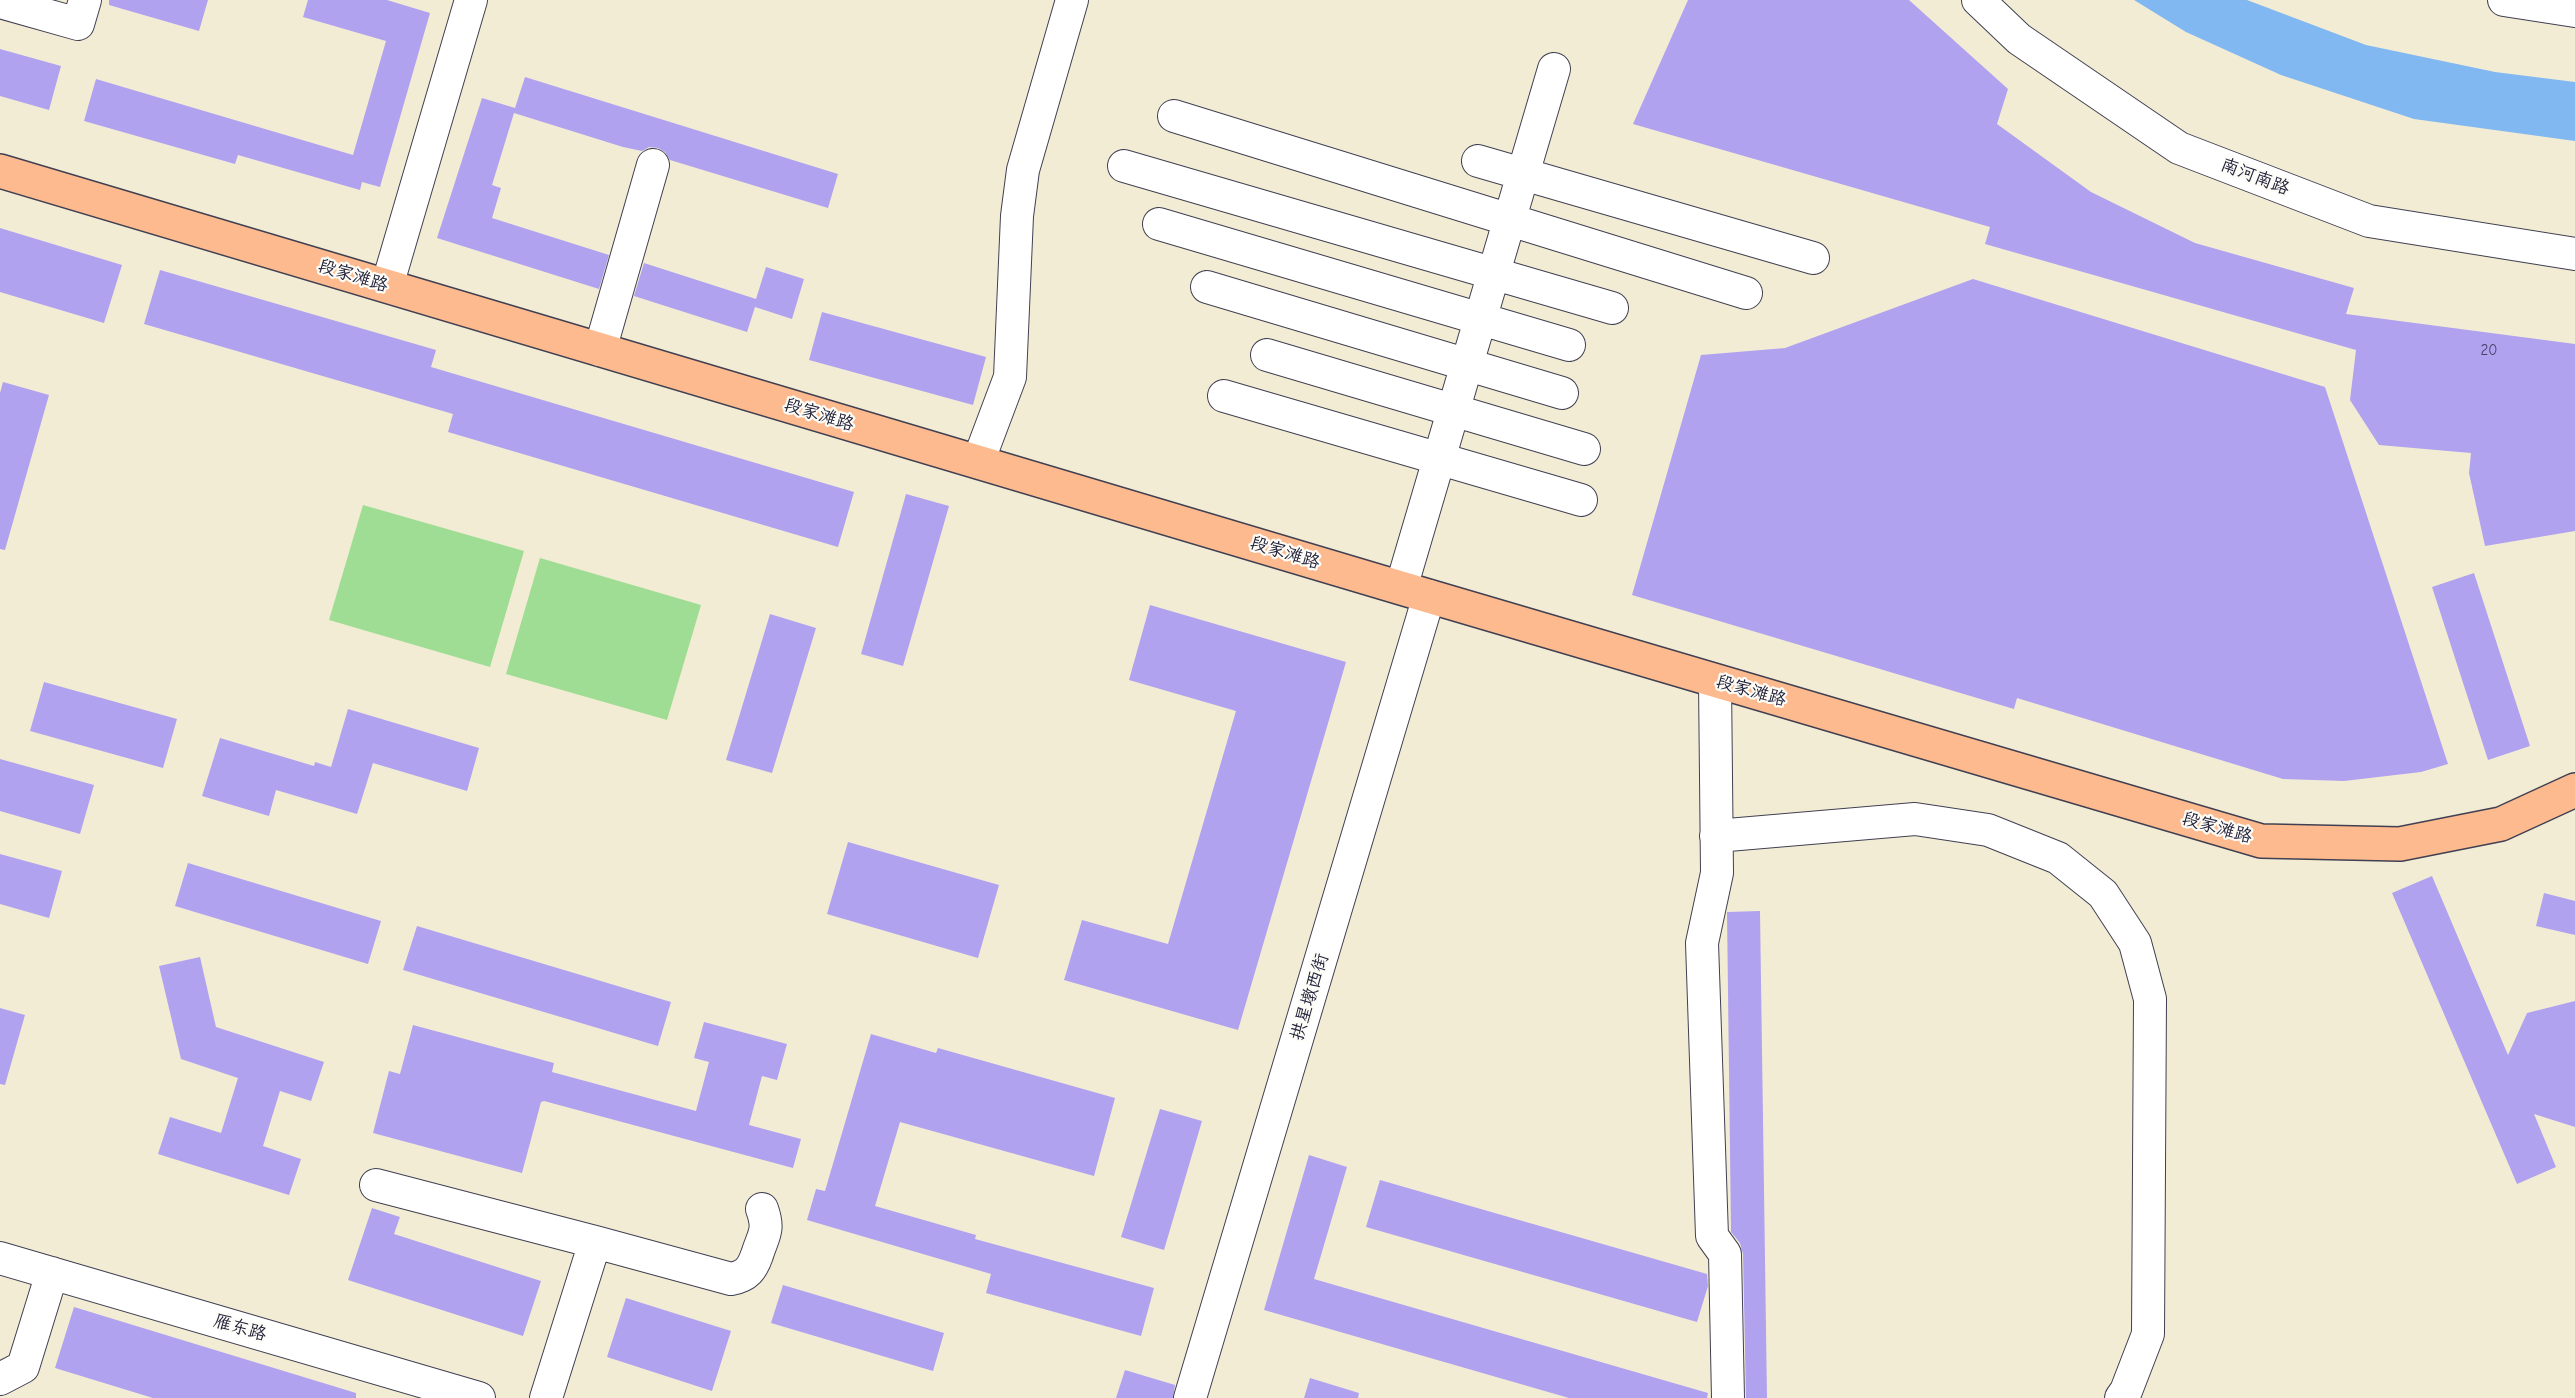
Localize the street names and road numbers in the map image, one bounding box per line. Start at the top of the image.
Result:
street label: 南河南路 [2218,154,2292,200]
street label: 段家滩路 [315,255,391,297]
street label: 段家滩路 [781,394,857,436]
street label: 段家滩路 [1247,532,1323,574]
street label: 段家滩路 [1713,671,1789,711]
street label: 段家滩路 [2179,808,2255,848]
street label: 拱星墩西街 [1287,951,1333,1043]
street label: 雁东路 [211,1310,269,1346]

